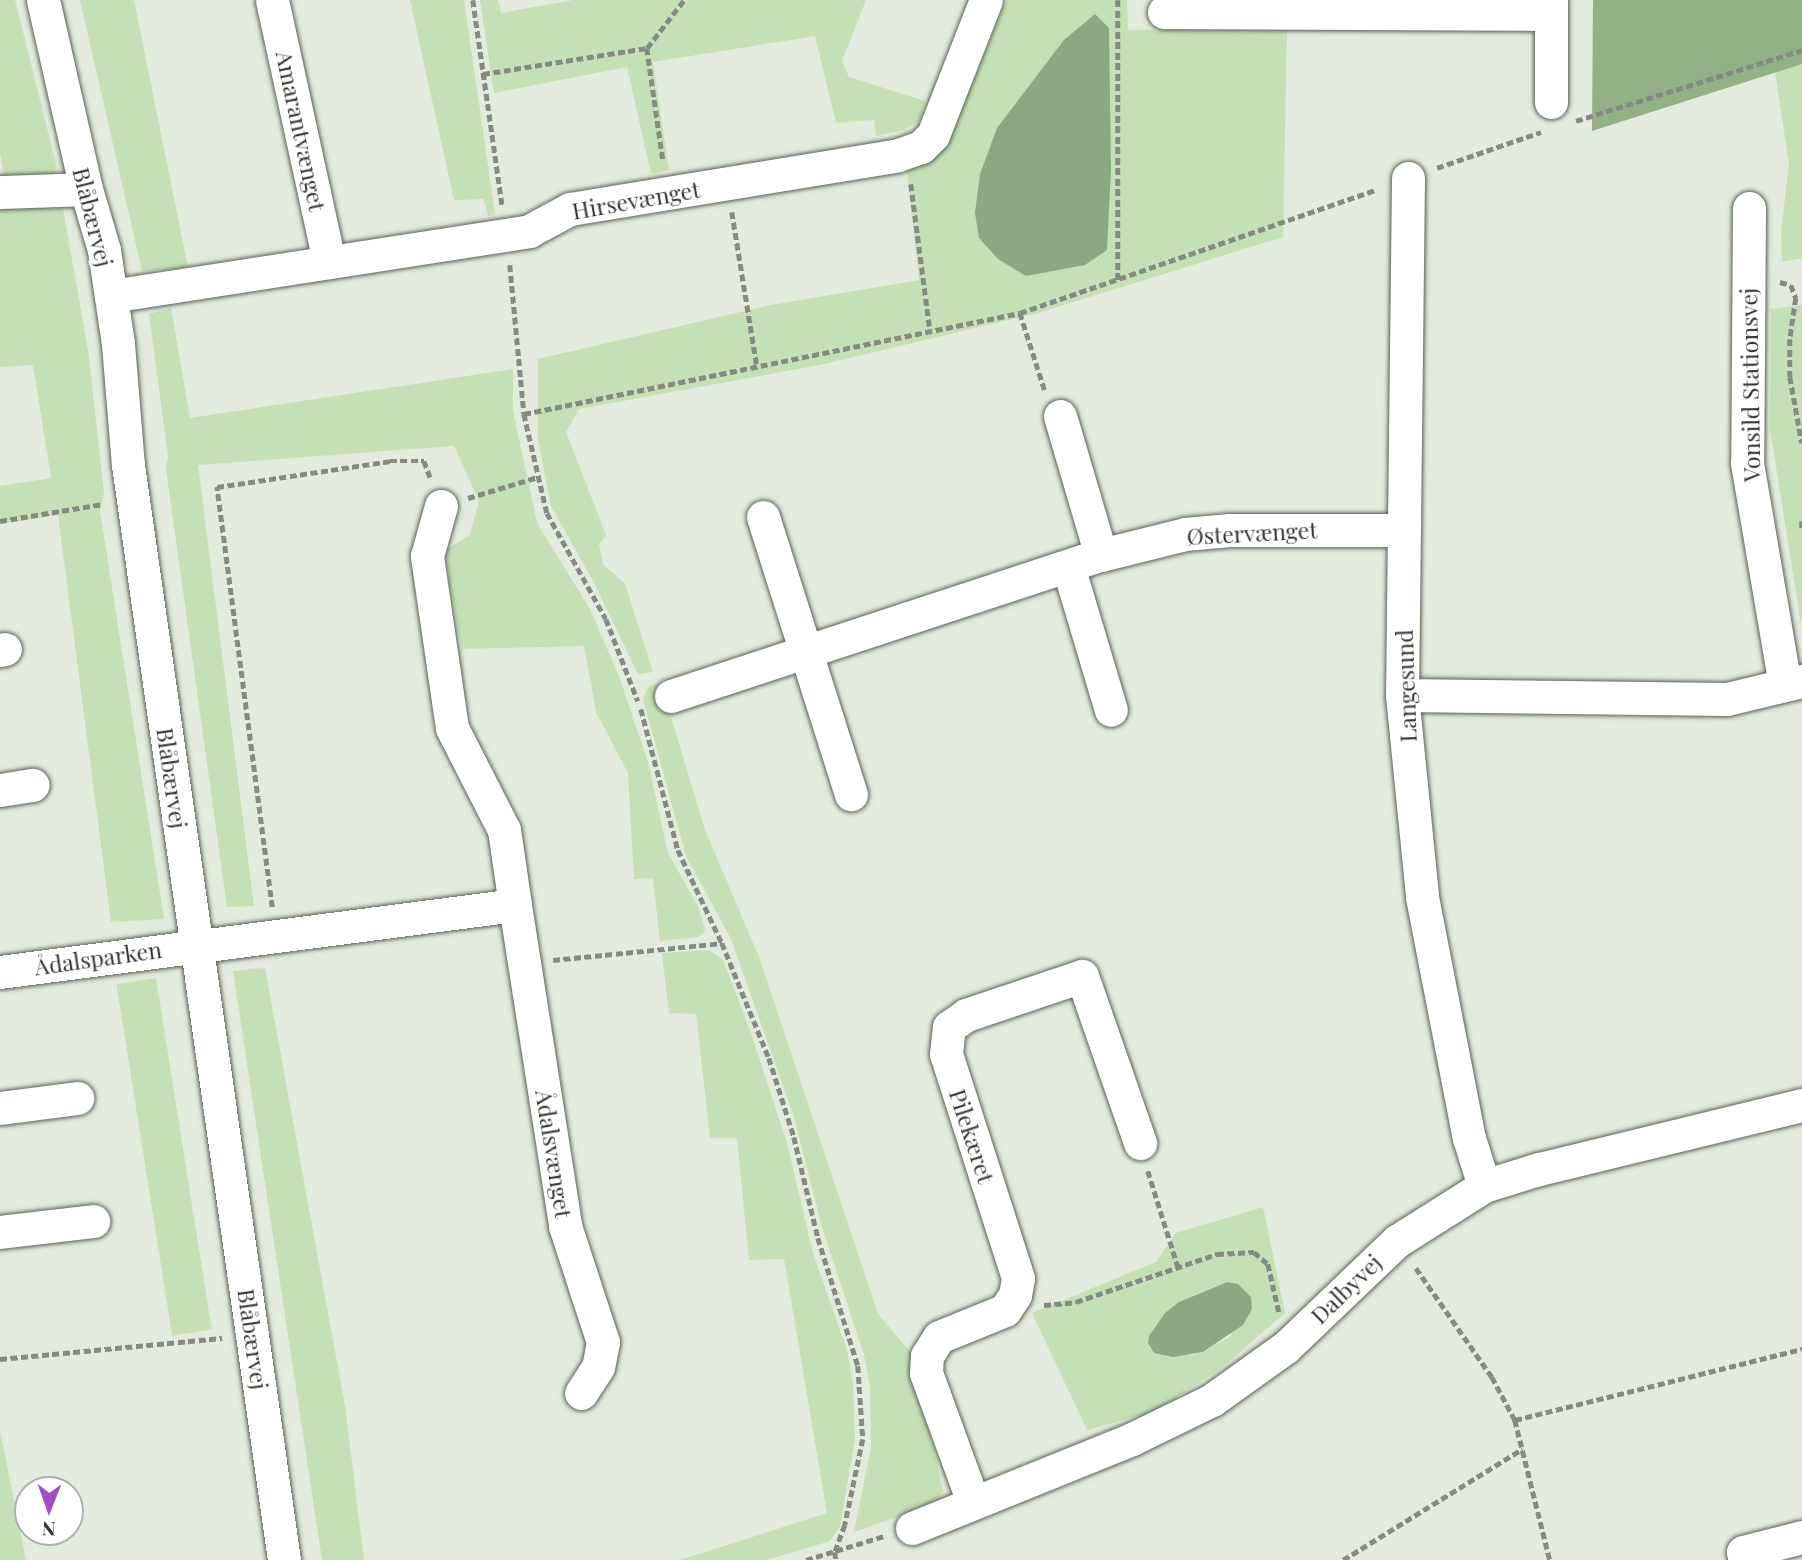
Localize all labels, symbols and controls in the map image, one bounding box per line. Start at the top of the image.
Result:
street label: Amarantvænget [271,48,331,214]
street label: Blåbærvej [67,165,119,269]
street label: Hirsevænget [570,175,702,225]
street label: Vonsild Stationsvej [1735,288,1765,482]
street label: Østervænget [1186,516,1318,550]
street label: Langesund [1390,629,1422,743]
street label: Blåbærvej [151,726,193,830]
street label: Ådalsparken [33,935,163,981]
street label: Pilekæret [944,1085,1000,1187]
street label: Ådalsvænget [530,1088,578,1220]
street label: Dalbyvej [1305,1249,1387,1329]
street label: Blåbærvej [232,1287,274,1391]
north arrow [14,1476,84,1546]
text: N [42,1517,56,1543]

